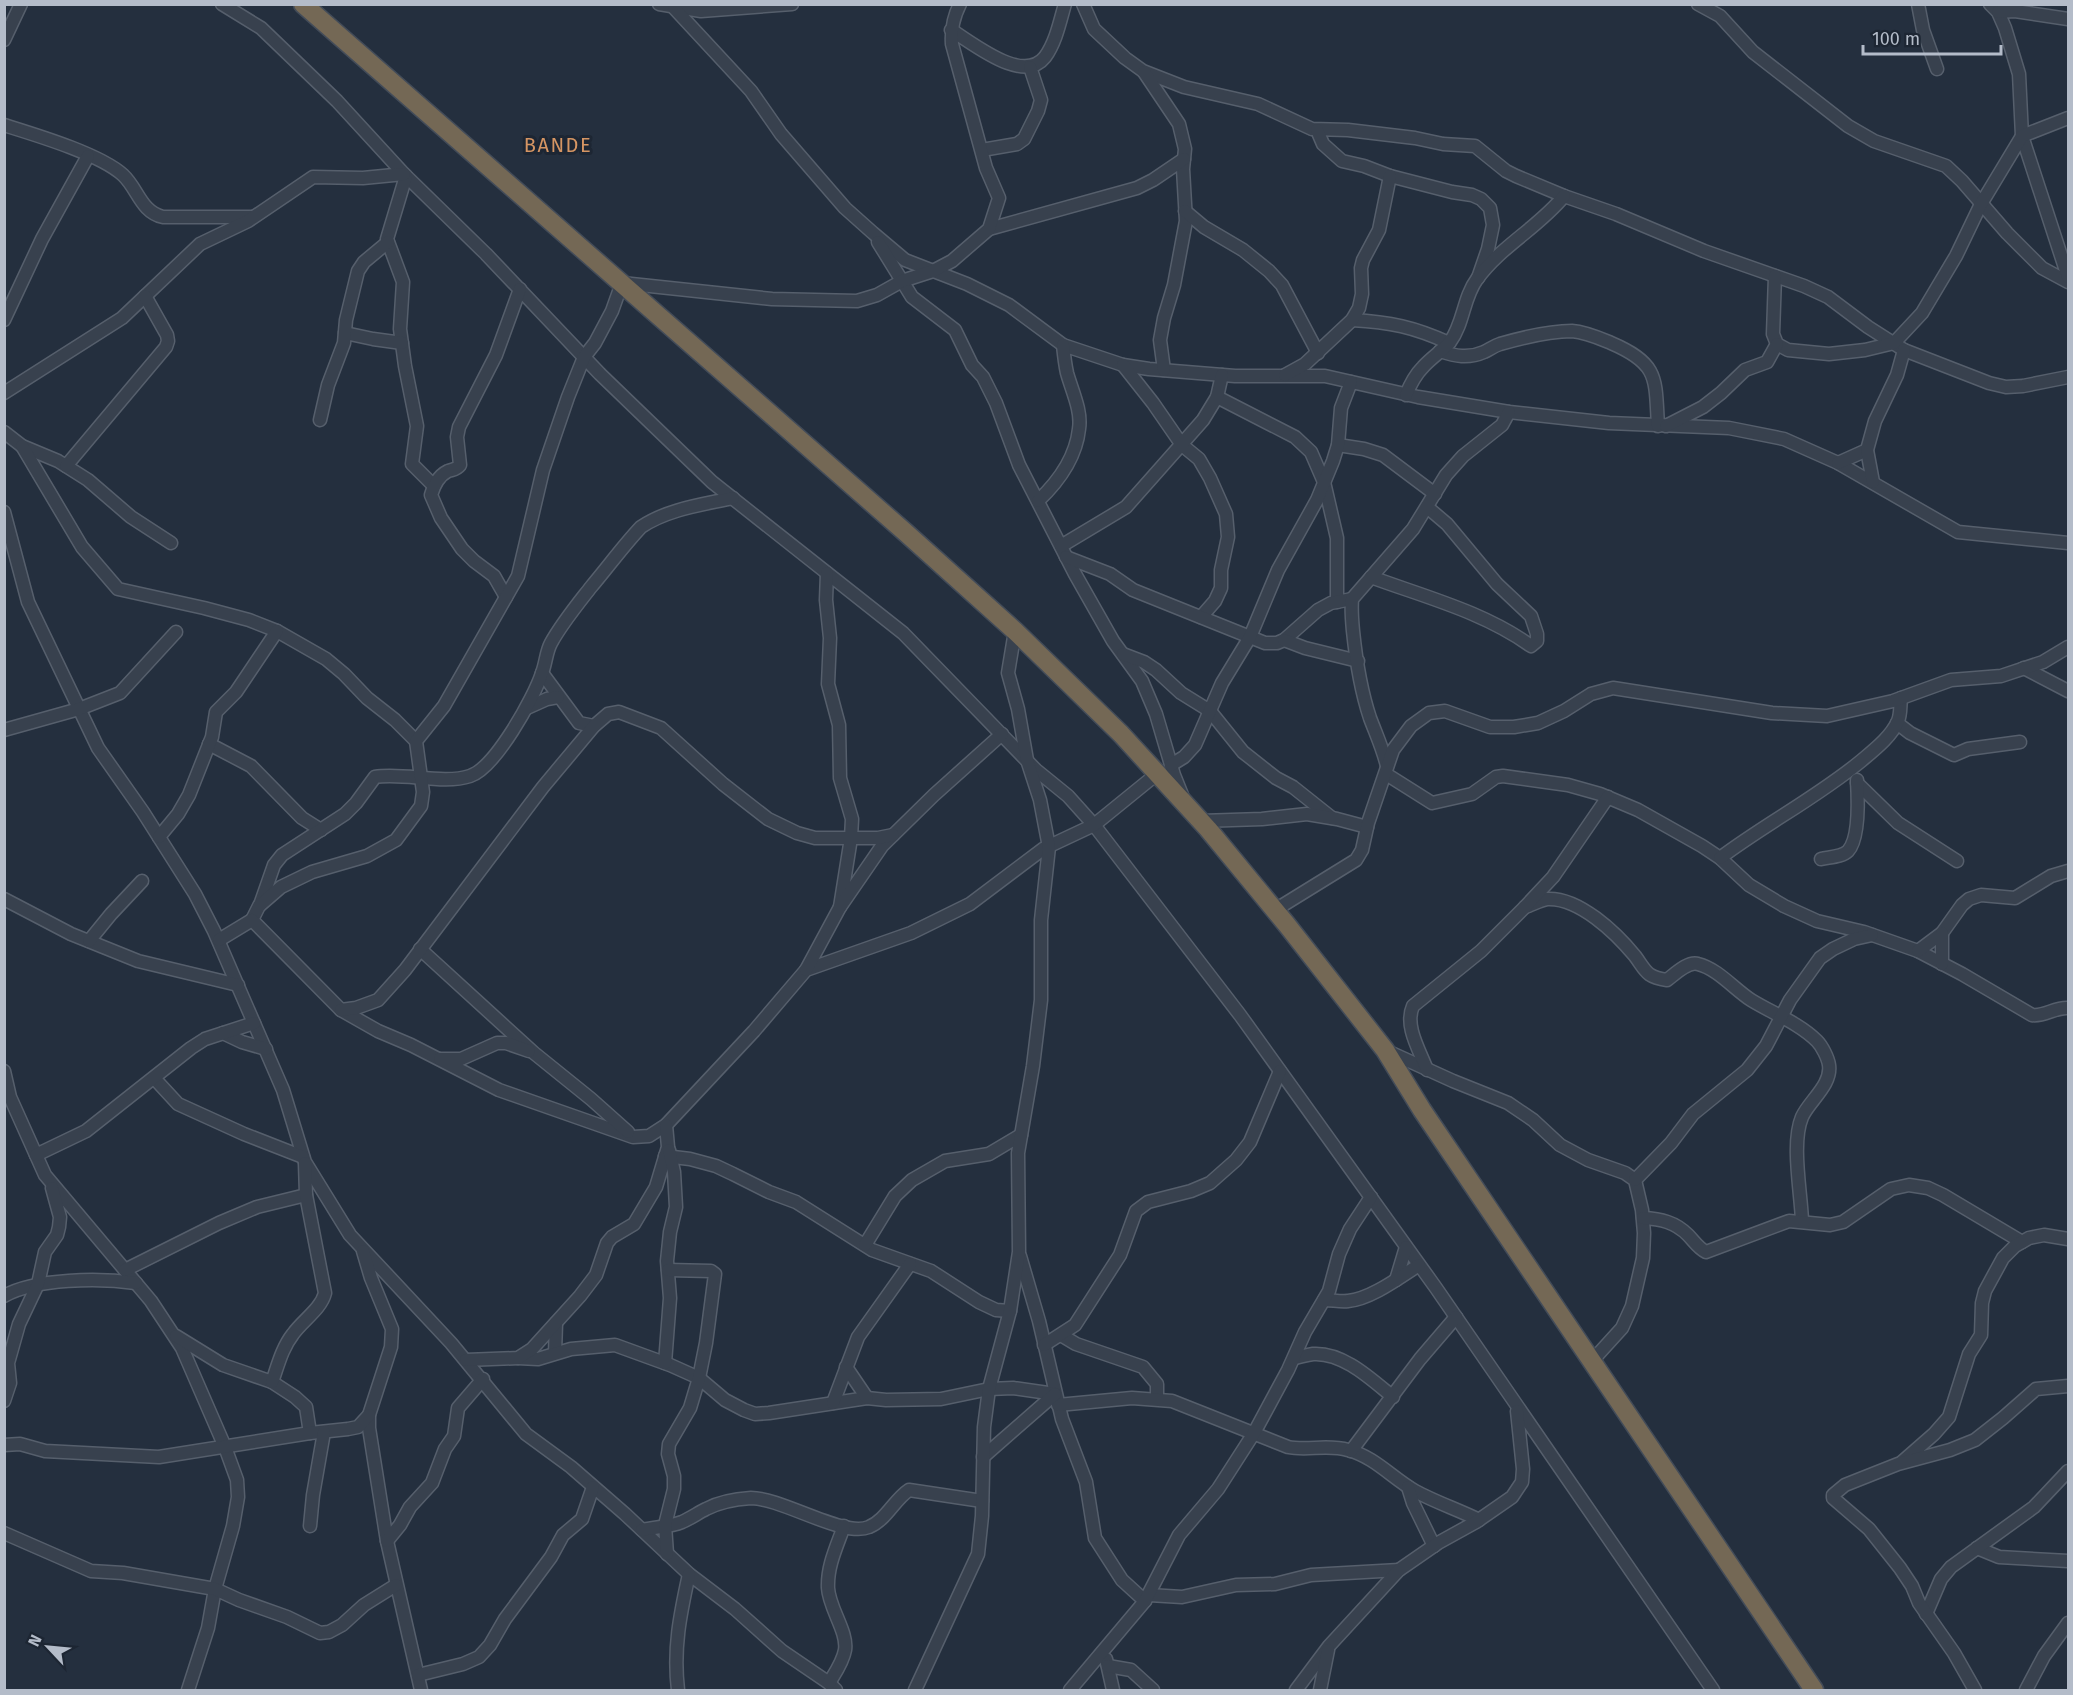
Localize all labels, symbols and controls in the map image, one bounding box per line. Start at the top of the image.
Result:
scale bar [1863,18,2001,56]
text: 100 m [1872,28,1920,50]
district label: BANDE [524,133,592,157]
north arrow [18,1617,78,1677]
text: N [24,1632,46,1650]

